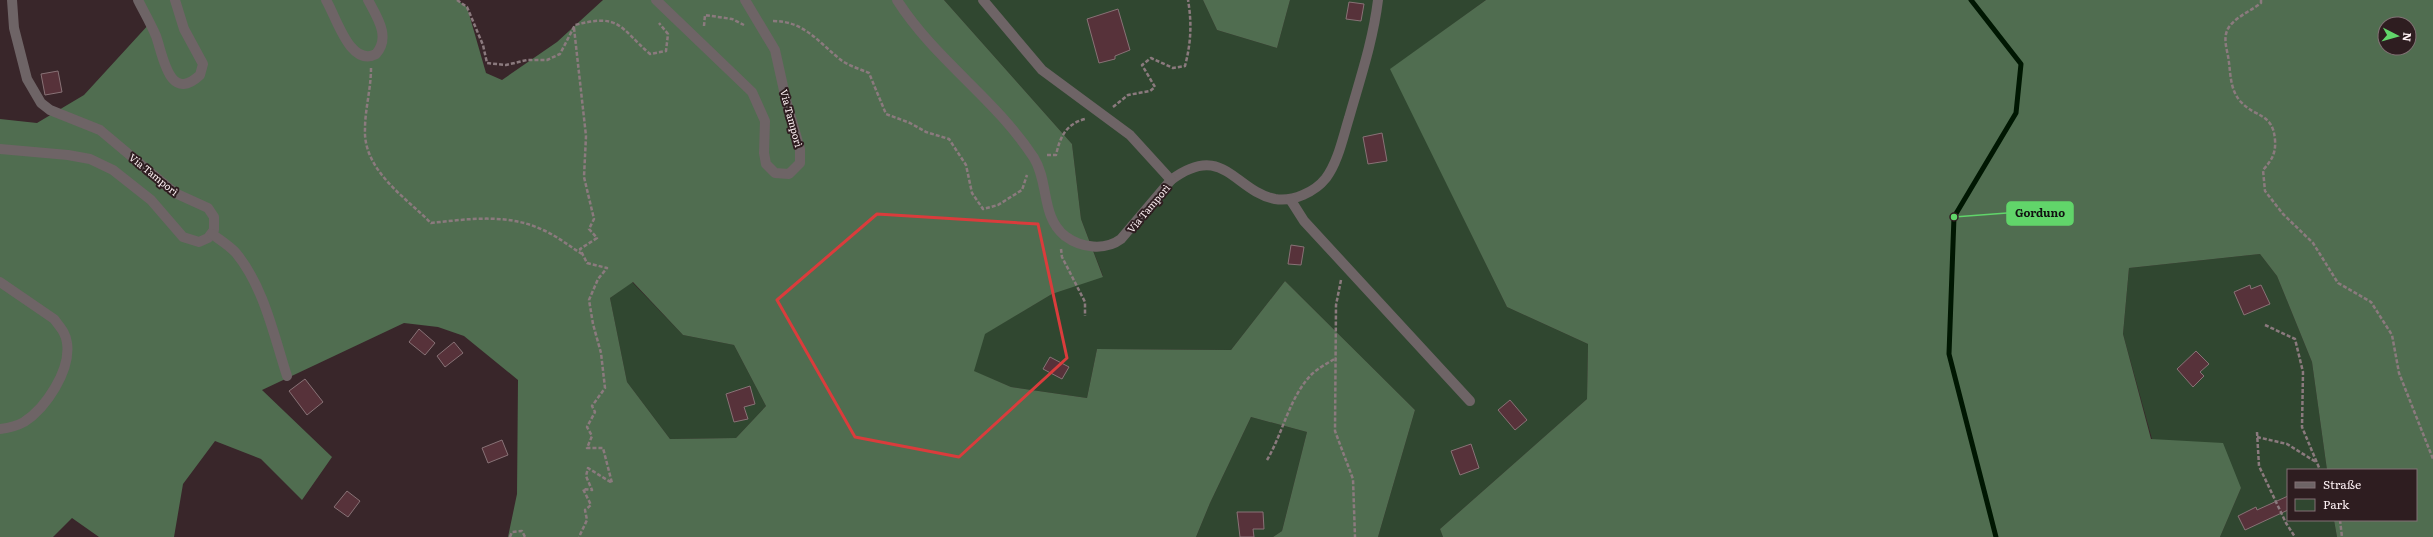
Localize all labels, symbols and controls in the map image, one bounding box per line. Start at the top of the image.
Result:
north arrow [2377,16,2417,56]
text: N [2400,32,2416,43]
street label: Via Tamporì [777,87,807,149]
street label: Via Tamporì [126,149,182,199]
street label: Via Tamporì [1123,180,1173,236]
callout: Gorduno [2007,202,2073,225]
text: Gorduno [2015,204,2065,220]
legend [2287,469,2417,521]
text: Straße [2323,475,2361,493]
text: Park [2323,495,2350,513]

